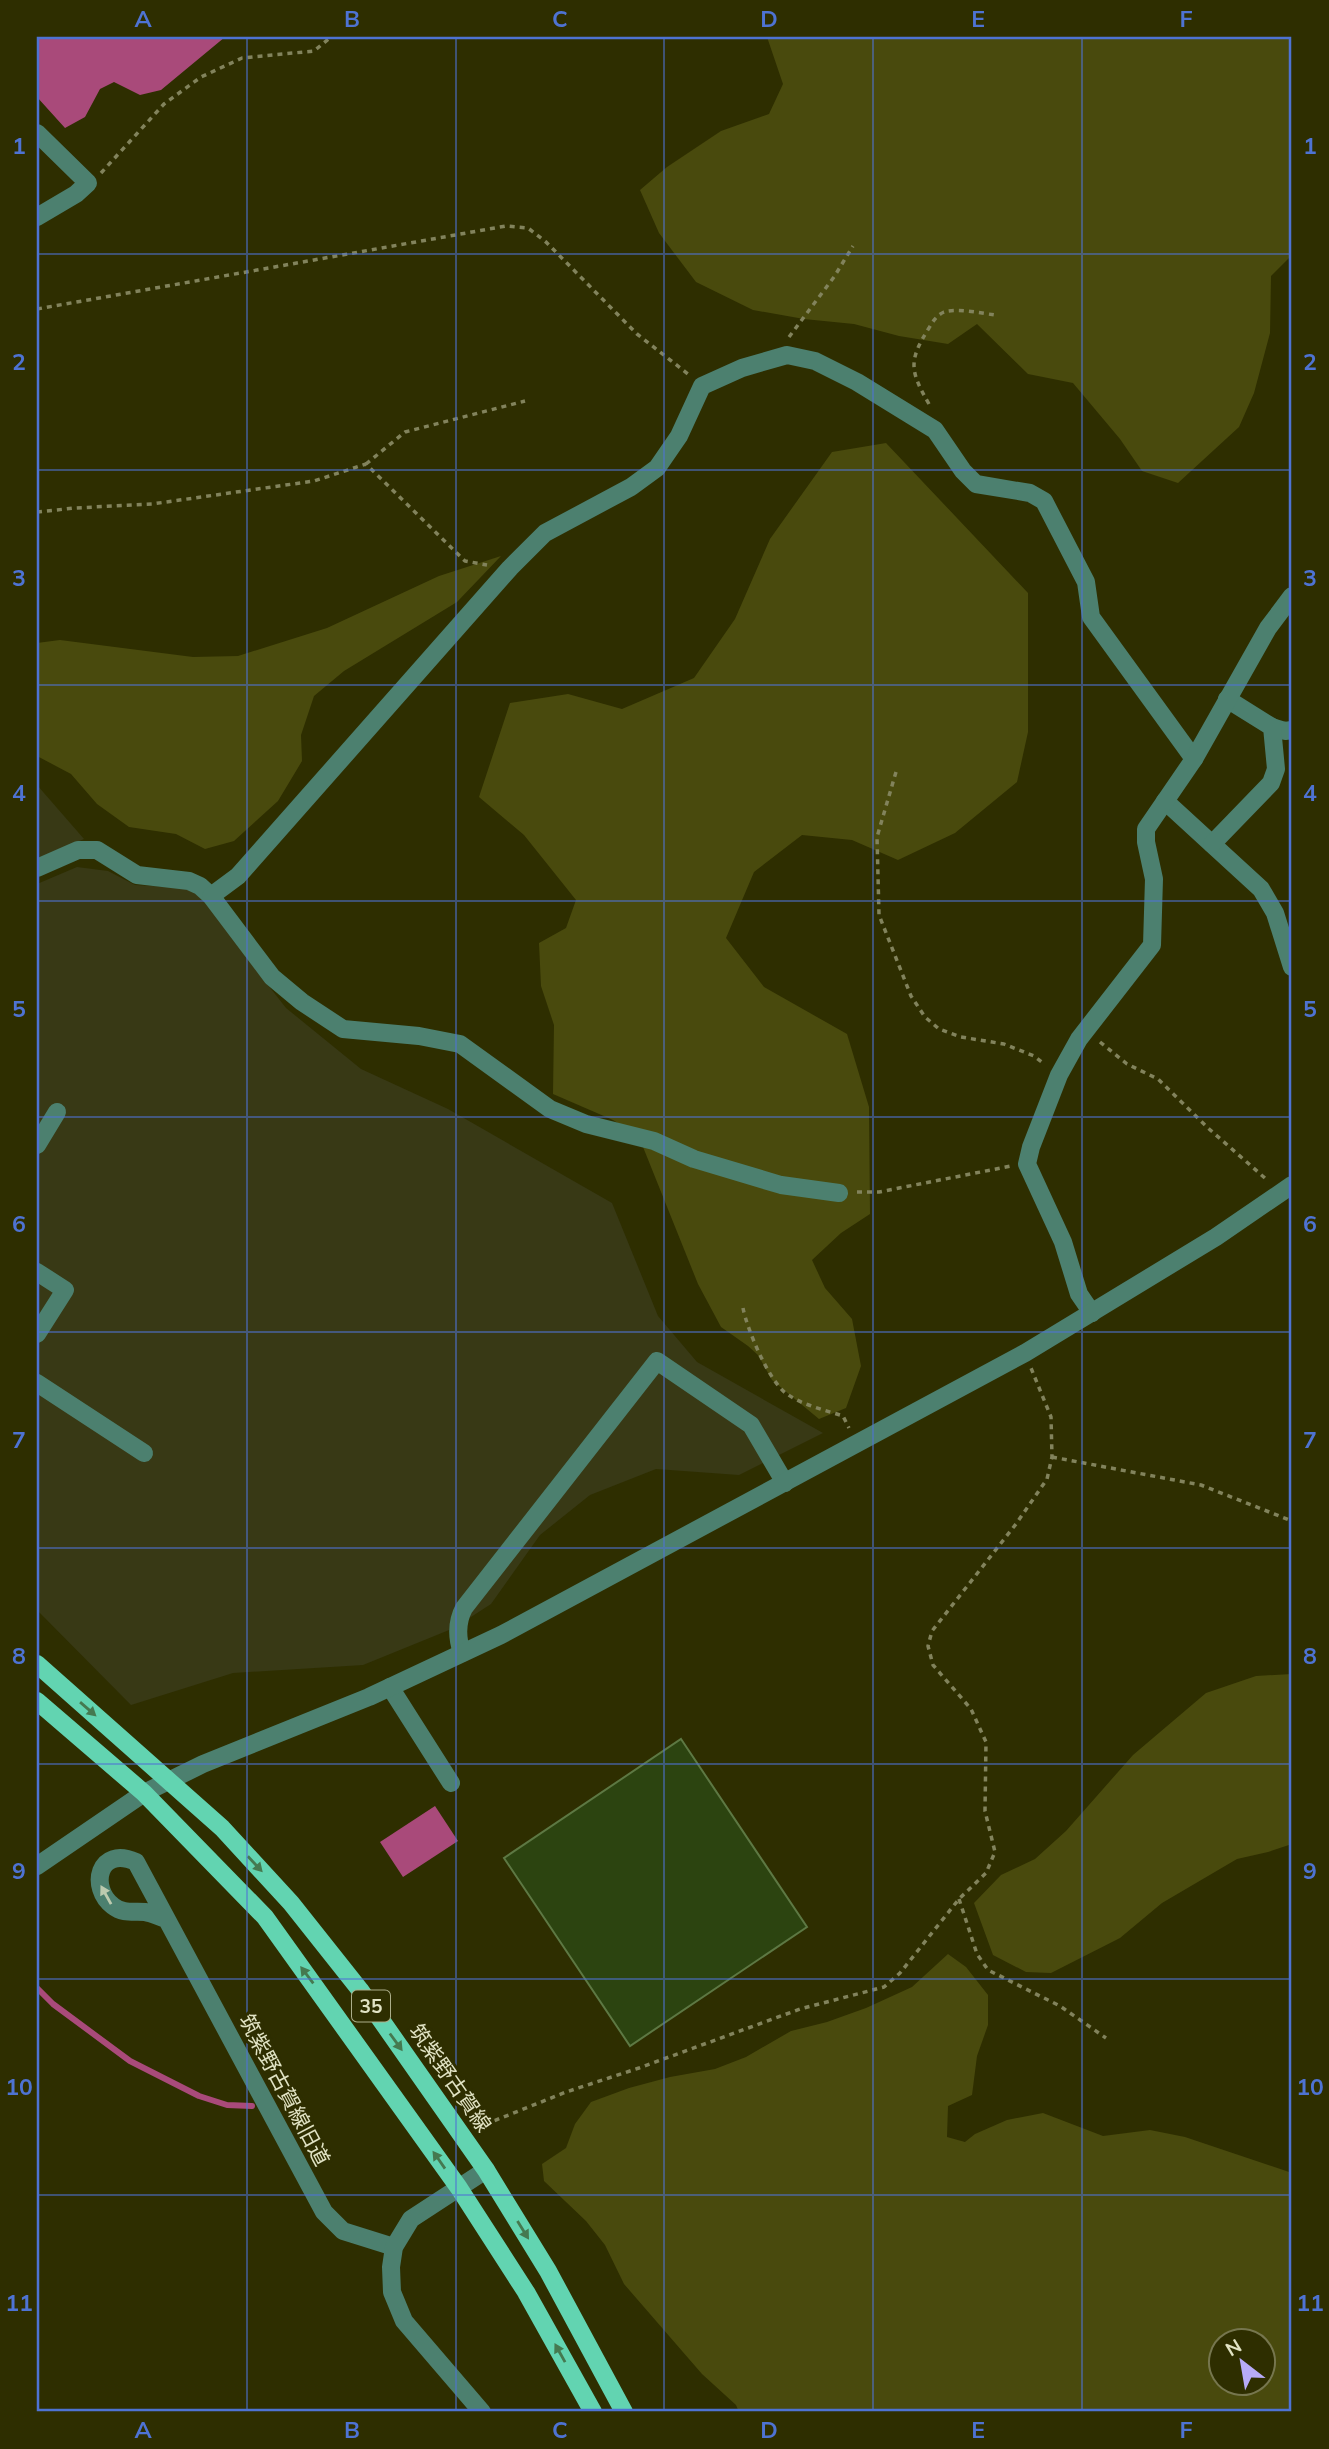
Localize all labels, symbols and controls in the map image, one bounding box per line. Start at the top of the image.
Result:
text: A [134,4,152,33]
text: B [344,4,360,33]
text: C [552,4,568,33]
text: D [760,4,778,33]
text: E [971,4,985,33]
text: F [1179,4,1193,33]
text: 1 [12,131,26,160]
text: 1 [1303,131,1317,160]
text: 2 [12,347,26,376]
text: 2 [1303,347,1317,376]
text: 3 [12,563,26,592]
text: 3 [1303,563,1317,592]
text: 4 [12,778,26,807]
text: 4 [1303,778,1317,807]
text: 5 [12,994,26,1023]
text: 5 [1303,994,1317,1023]
text: 6 [12,1209,26,1238]
text: 6 [1303,1209,1317,1238]
text: 7 [12,1425,26,1454]
text: 7 [1303,1425,1317,1454]
text: 8 [12,1641,26,1670]
text: 8 [1303,1641,1317,1670]
one-way arrow [80,1701,97,1716]
one-way arrow [246,1855,262,1872]
text: 9 [12,1856,26,1885]
text: 9 [1303,1856,1317,1885]
one-way arrow [101,1885,112,1905]
one-way arrow [300,1965,314,1984]
road number: 35 [352,1990,390,2022]
street label: 筑紫野古賀線旧道 [234,2009,336,2170]
street label: 筑紫野古賀線 [404,2018,498,2136]
one-way arrow [389,2033,403,2051]
text: 10 [5,2072,33,2101]
text: 10 [1296,2072,1324,2101]
one-way arrow [433,2150,446,2170]
one-way arrow [517,2221,530,2240]
text: 11 [5,2288,33,2317]
text: 11 [1296,2288,1324,2317]
north arrow [1206,2326,1276,2396]
text: N [1221,2333,1246,2361]
one-way arrow [554,2343,566,2362]
text: A [134,2415,152,2444]
text: B [344,2415,360,2444]
text: C [552,2415,568,2444]
text: D [760,2415,778,2444]
text: E [971,2415,985,2444]
text: F [1179,2415,1193,2444]

